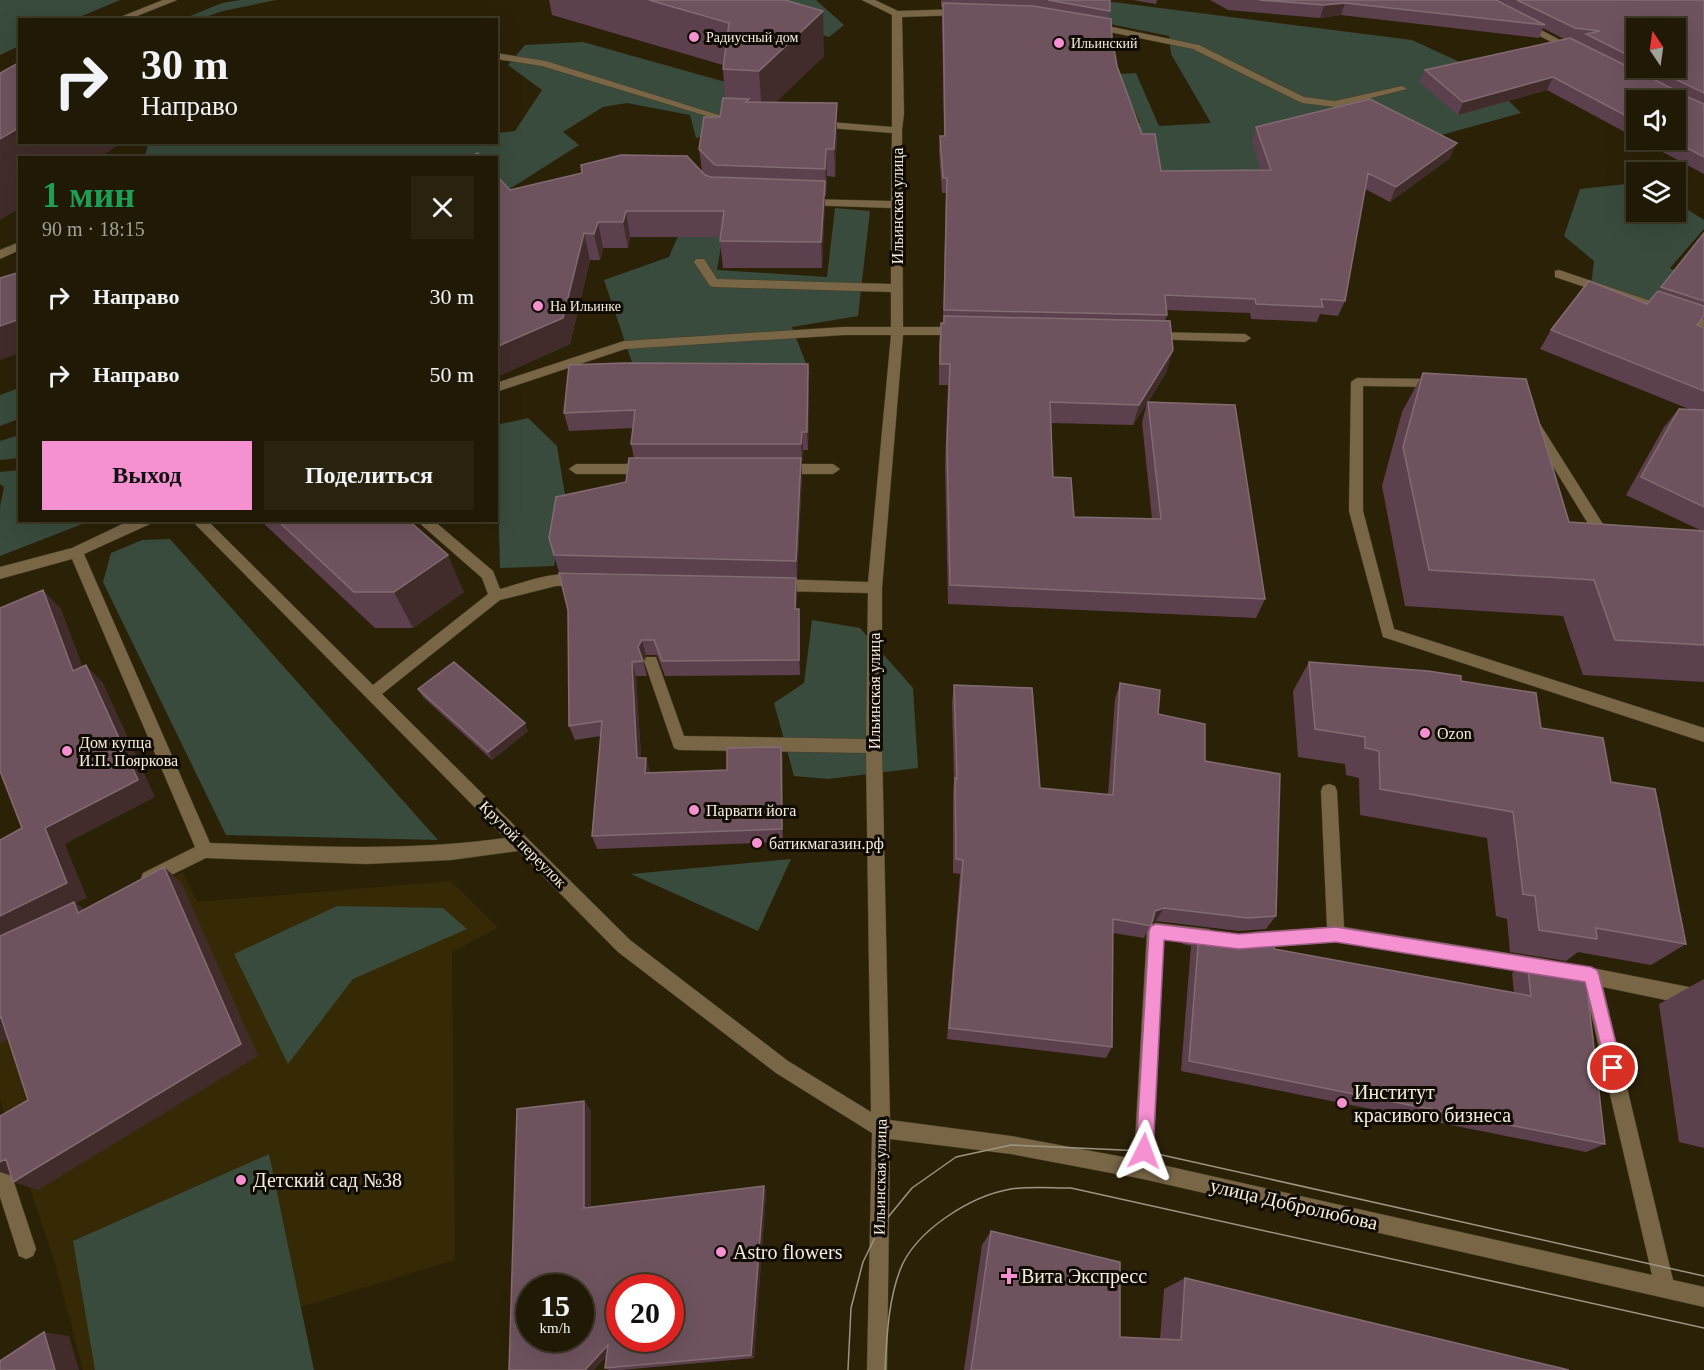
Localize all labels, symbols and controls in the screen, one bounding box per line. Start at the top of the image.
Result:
north arrow [1626,18,1686,78]
map controls [1626,18,1686,222]
marker: Радиусный дом [687,30,701,44]
place label: Радиусный дом [706,30,799,45]
marker: Ильинский [1052,36,1066,50]
place label: Ильинский [1071,36,1138,51]
icon: right [42,42,120,120]
text: 30 m [141,42,229,88]
button: sound [1626,90,1686,150]
text: Направо [141,91,238,121]
street label: Ильинская улица [889,148,907,264]
button: layers [1626,162,1686,222]
text: 1 мин [42,175,135,215]
button: close [411,176,474,239]
text: 90 m · 18:15 [42,218,145,240]
icon: right [42,281,75,314]
text: Направо [93,284,179,309]
text: 30 m [429,284,474,309]
marker: На Ильинке [531,299,545,313]
place label: На Ильинке [550,299,621,314]
icon: right [42,359,75,392]
text: Направо [93,362,179,387]
text: 50 m [429,362,474,387]
button: Выход [42,441,252,510]
button: Поделиться [264,441,474,510]
street label: Ильинская улица [866,633,884,749]
place label: Ozon [1437,725,1472,742]
marker: Ozon [1418,726,1432,740]
place label: Дом купца И.П. Пояркова [79,734,178,770]
marker: Дом купца И.П. Пояркова [60,744,74,758]
street label: Крутой переулок [476,797,570,892]
place label: Парвати йога [706,802,796,820]
marker: Парвати йога [687,803,701,817]
place label: батикмагазин.рф [769,835,884,853]
marker: батикмагазин.рф [750,836,764,850]
pin [1587,1042,1638,1093]
icon: arrive [1596,1051,1629,1084]
place label: Институт красивого бизнеса [1354,1081,1511,1127]
marker: Институт красивого бизнеса [1335,1096,1349,1110]
street label: Ильинская улица [870,1119,891,1235]
position arrow [1112,1119,1176,1183]
place label: Детский сад №38 [253,1169,402,1192]
marker: Детский сад №38 [234,1173,248,1187]
street label: улица Добролюбова [1208,1174,1380,1235]
place label: Astro flowers [733,1241,843,1263]
marker: Astro flowers [714,1245,728,1259]
place label: Вита Экспресс [1021,1265,1147,1288]
marker: Вита Экспресс [1002,1269,1016,1283]
speed limit sign: 20 [606,1274,684,1352]
text: 15 [540,1289,570,1322]
text: km/h [540,1320,570,1336]

